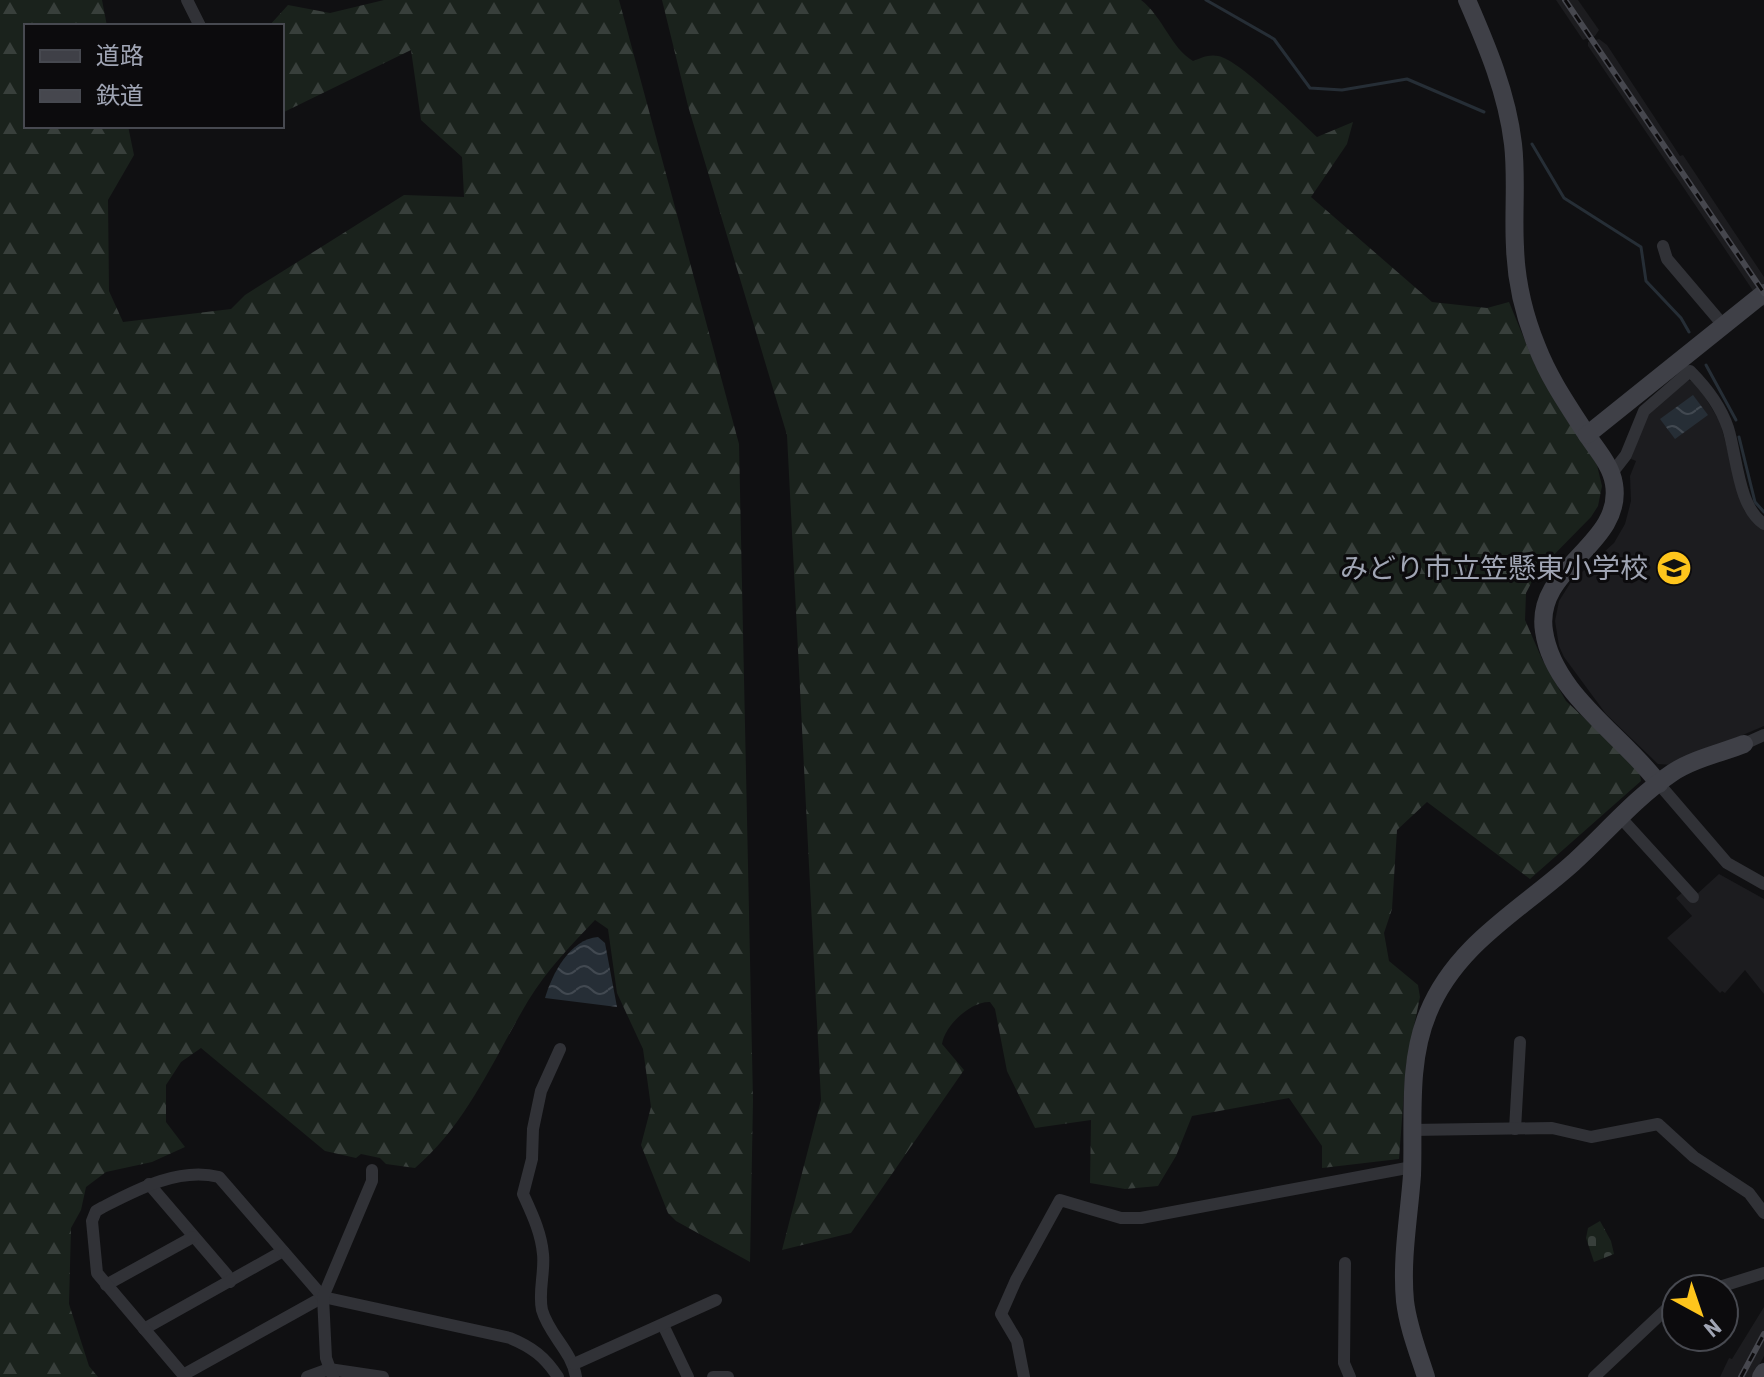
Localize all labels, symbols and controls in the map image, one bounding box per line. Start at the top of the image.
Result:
legend [24,24,284,128]
text: 道路 [96,42,144,70]
text: 鉄道 [96,82,144,110]
school or university icon: みどり市立笠懸東小学校 [1655,549,1693,587]
place label: みどり市立笠懸東小学校 [1340,552,1648,585]
north arrow [1660,1273,1740,1353]
text: N [1699,1314,1726,1342]

